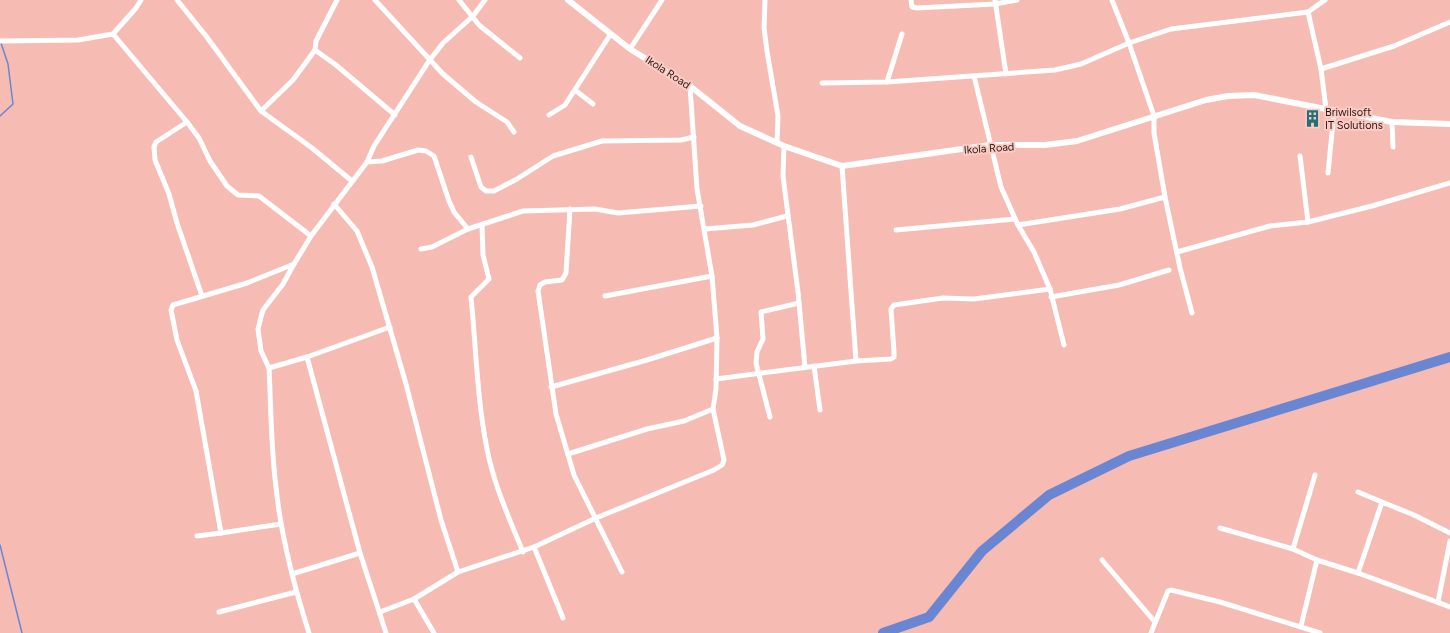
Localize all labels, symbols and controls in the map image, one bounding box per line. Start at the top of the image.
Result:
street label: Ikola Road [643,53,693,92]
place label: Briwilsoft IT Solutions [1325,106,1383,132]
building icon: Briwilsoft IT Solutions [1302,108,1322,128]
street label: Ikola Road [963,140,1015,157]

